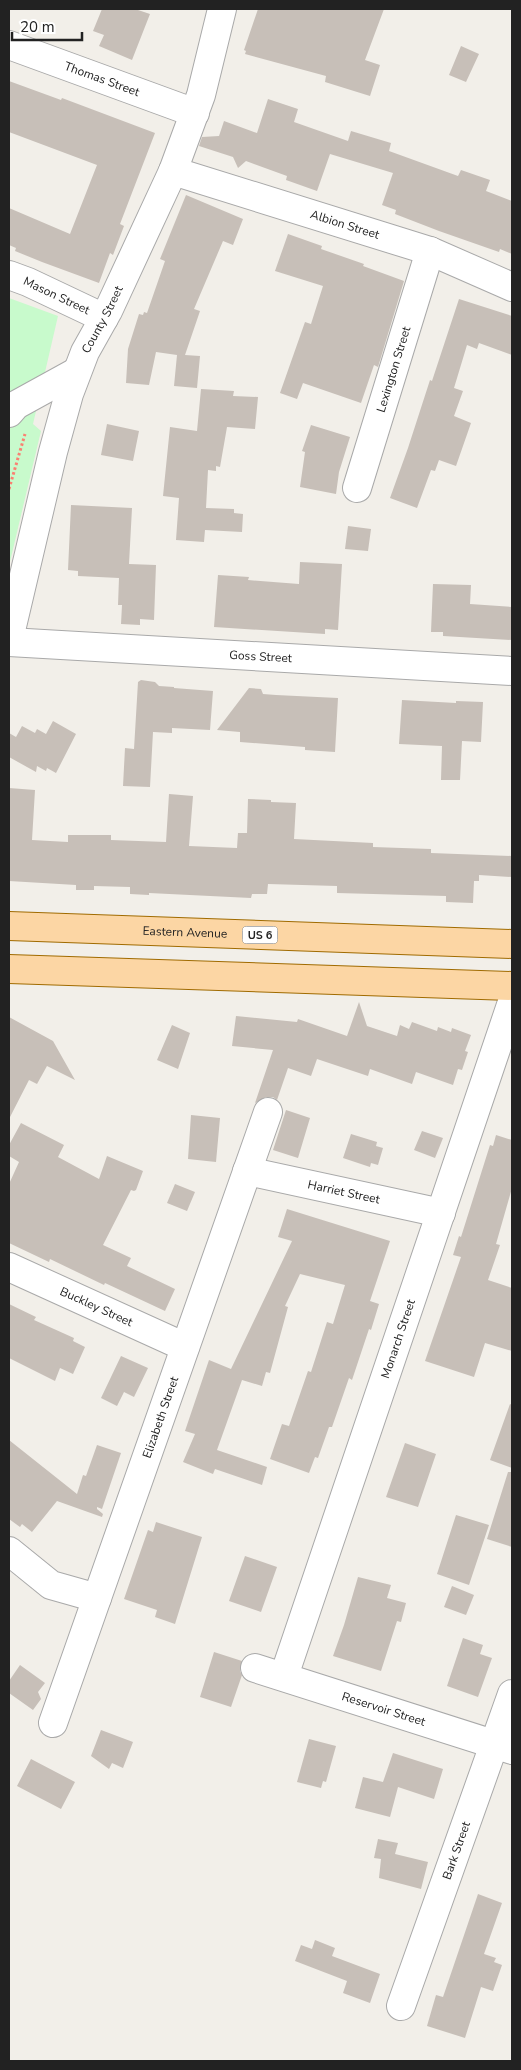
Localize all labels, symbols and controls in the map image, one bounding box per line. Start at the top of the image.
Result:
scale bar [12,10,82,42]
text: 20 m [20,17,55,37]
street label: Thomas Street [62,58,143,100]
street label: Albion Street [308,206,382,243]
street label: Mason Street [21,273,93,319]
street label: County Street [78,283,127,356]
street label: Lexington Street [373,324,415,415]
street label: Goss Street [229,647,293,666]
street label: Eastern Avenue [142,923,227,942]
road number: US 6 [242,926,278,944]
street label: Harriet Street [306,1176,382,1208]
street label: Buckley Street [57,1283,136,1331]
street label: Monarch Street [377,1296,419,1380]
street label: Elizabeth Street [139,1374,183,1460]
street label: Reservoir Street [340,1688,428,1730]
street label: Bark Street [439,1819,474,1882]

